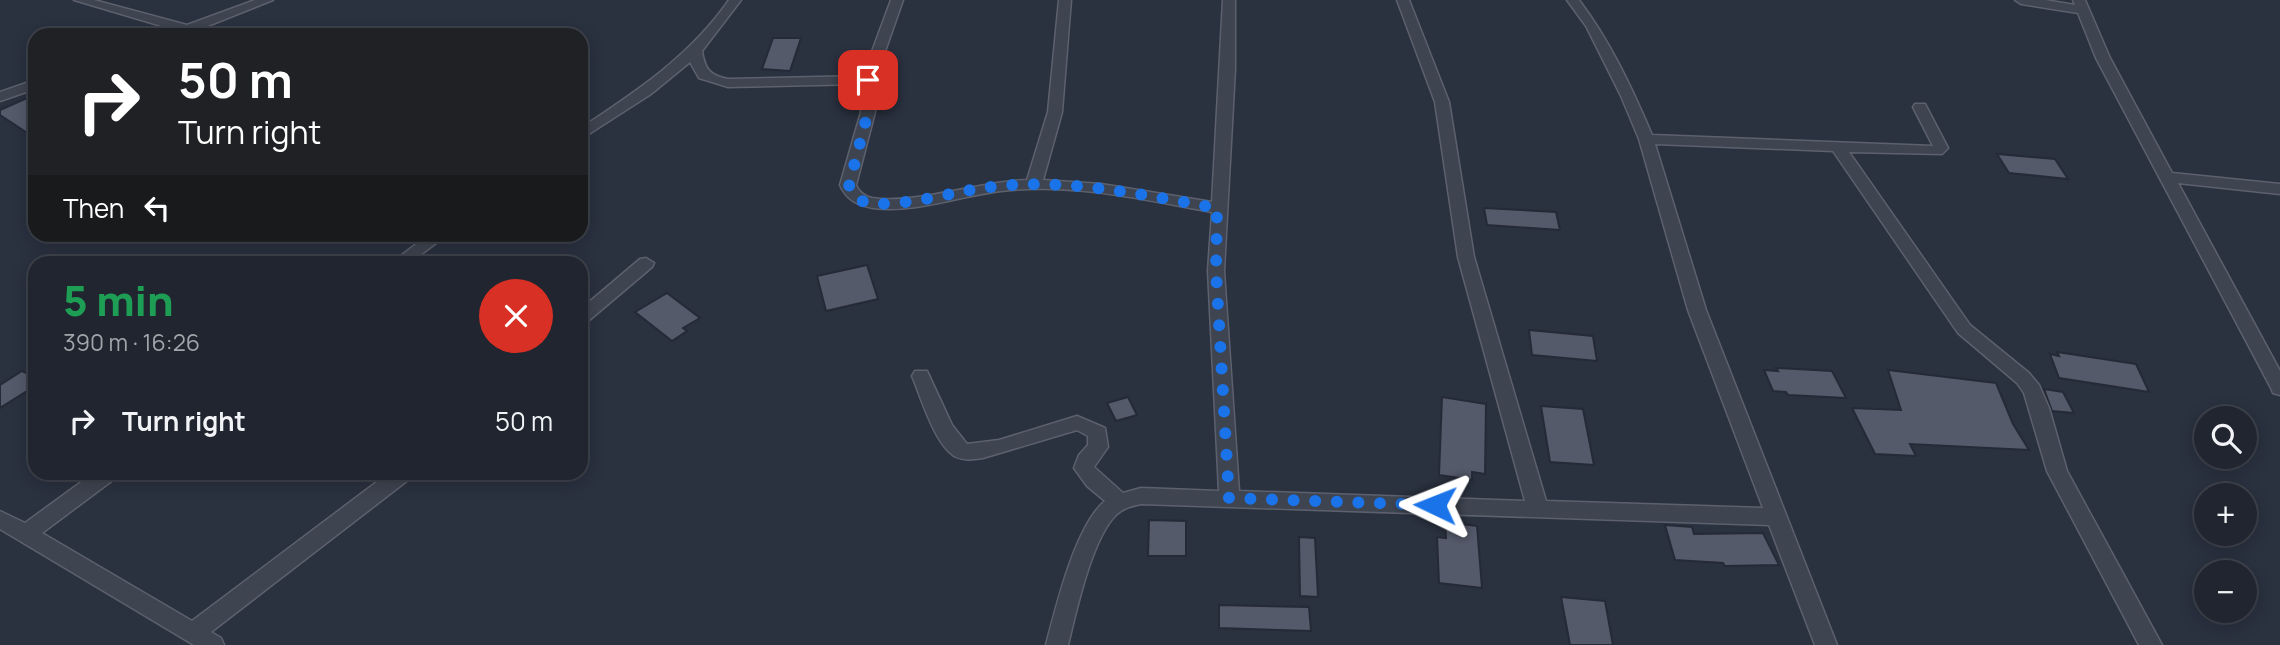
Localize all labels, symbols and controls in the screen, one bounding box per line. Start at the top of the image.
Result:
text: 50 m [178,46,293,113]
pin [838,50,898,110]
icon: right [63,56,154,147]
icon: arrive [849,61,887,99]
text: Turn right [178,110,321,154]
icon: left [138,189,176,227]
text: Then [63,190,124,226]
text: 5 min [63,271,174,329]
button: close [479,279,553,353]
text: 390 m · 16:26 [63,326,200,358]
icon: right [63,402,101,440]
text: Turn right [122,403,246,439]
text: 50 m [495,403,553,439]
map controls [2194,406,2257,623]
button: search [2194,406,2257,469]
position arrow [1398,468,1472,542]
button: + [2194,483,2257,546]
button: − [2194,560,2257,623]

